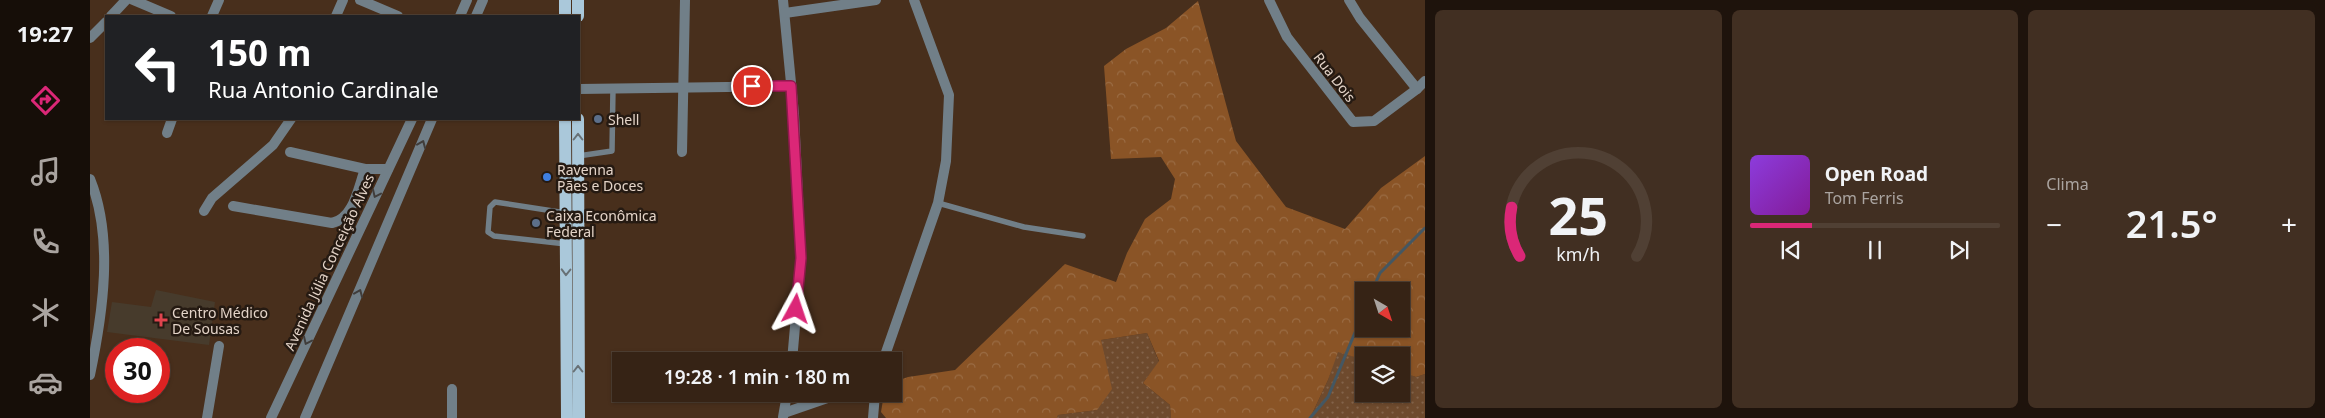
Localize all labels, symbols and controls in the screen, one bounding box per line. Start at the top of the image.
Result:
text: 19:27 [17,18,73,48]
text: 150 m [208,29,311,76]
icon: left [125,35,190,100]
street label: Rua Dois [1310,48,1360,106]
pin [731,65,773,107]
icon: arrive [738,72,766,100]
text: Rua Antonio Cardinale [208,74,439,104]
icon: directions [28,83,63,118]
place label: Shell [608,110,639,129]
marker: Shell [592,113,604,125]
one-way arrow [573,133,583,140]
one-way arrow [415,140,426,149]
icon: music [28,154,63,189]
place label: Ravenna Pães e Doces [557,160,643,195]
text: Open Road [1825,161,1928,187]
street label: Avenida Júlia Conceição Alves [280,170,378,353]
marker: Ravenna Pães e Doces [541,171,553,183]
text: Clima [2046,173,2089,195]
text: 25 [1549,179,1608,250]
text: Tom Ferris [1825,187,1904,209]
one-way arrow [372,189,382,198]
text: 21.5° [2126,197,2218,249]
text: − [2046,205,2062,243]
text: + [2281,205,2297,243]
place label: Caixa Econômica Federal [546,206,657,241]
marker: Caixa Econômica Federal [530,217,542,229]
icon: phone [28,224,63,259]
icon: previous [1777,236,1805,264]
icon: pause [1861,236,1889,264]
icon: next [1945,236,1973,264]
text: km/h [1556,242,1600,266]
one-way arrow [560,269,571,277]
position arrow [769,282,821,334]
north arrow [1355,282,1410,338]
map controls [1355,282,1410,402]
one-way arrow [353,289,363,297]
icon: climate [28,295,63,330]
place label: Centro Médico De Sousas [172,303,268,338]
marker: Centro Médico De Sousas [154,313,168,327]
one-way arrow [303,336,313,345]
speed limit sign: 30 [105,338,170,403]
button: layers [1355,347,1410,402]
text: 19:28 · 1 min · 180 m [664,364,850,390]
icon: car [28,365,63,400]
one-way arrow [573,365,583,373]

